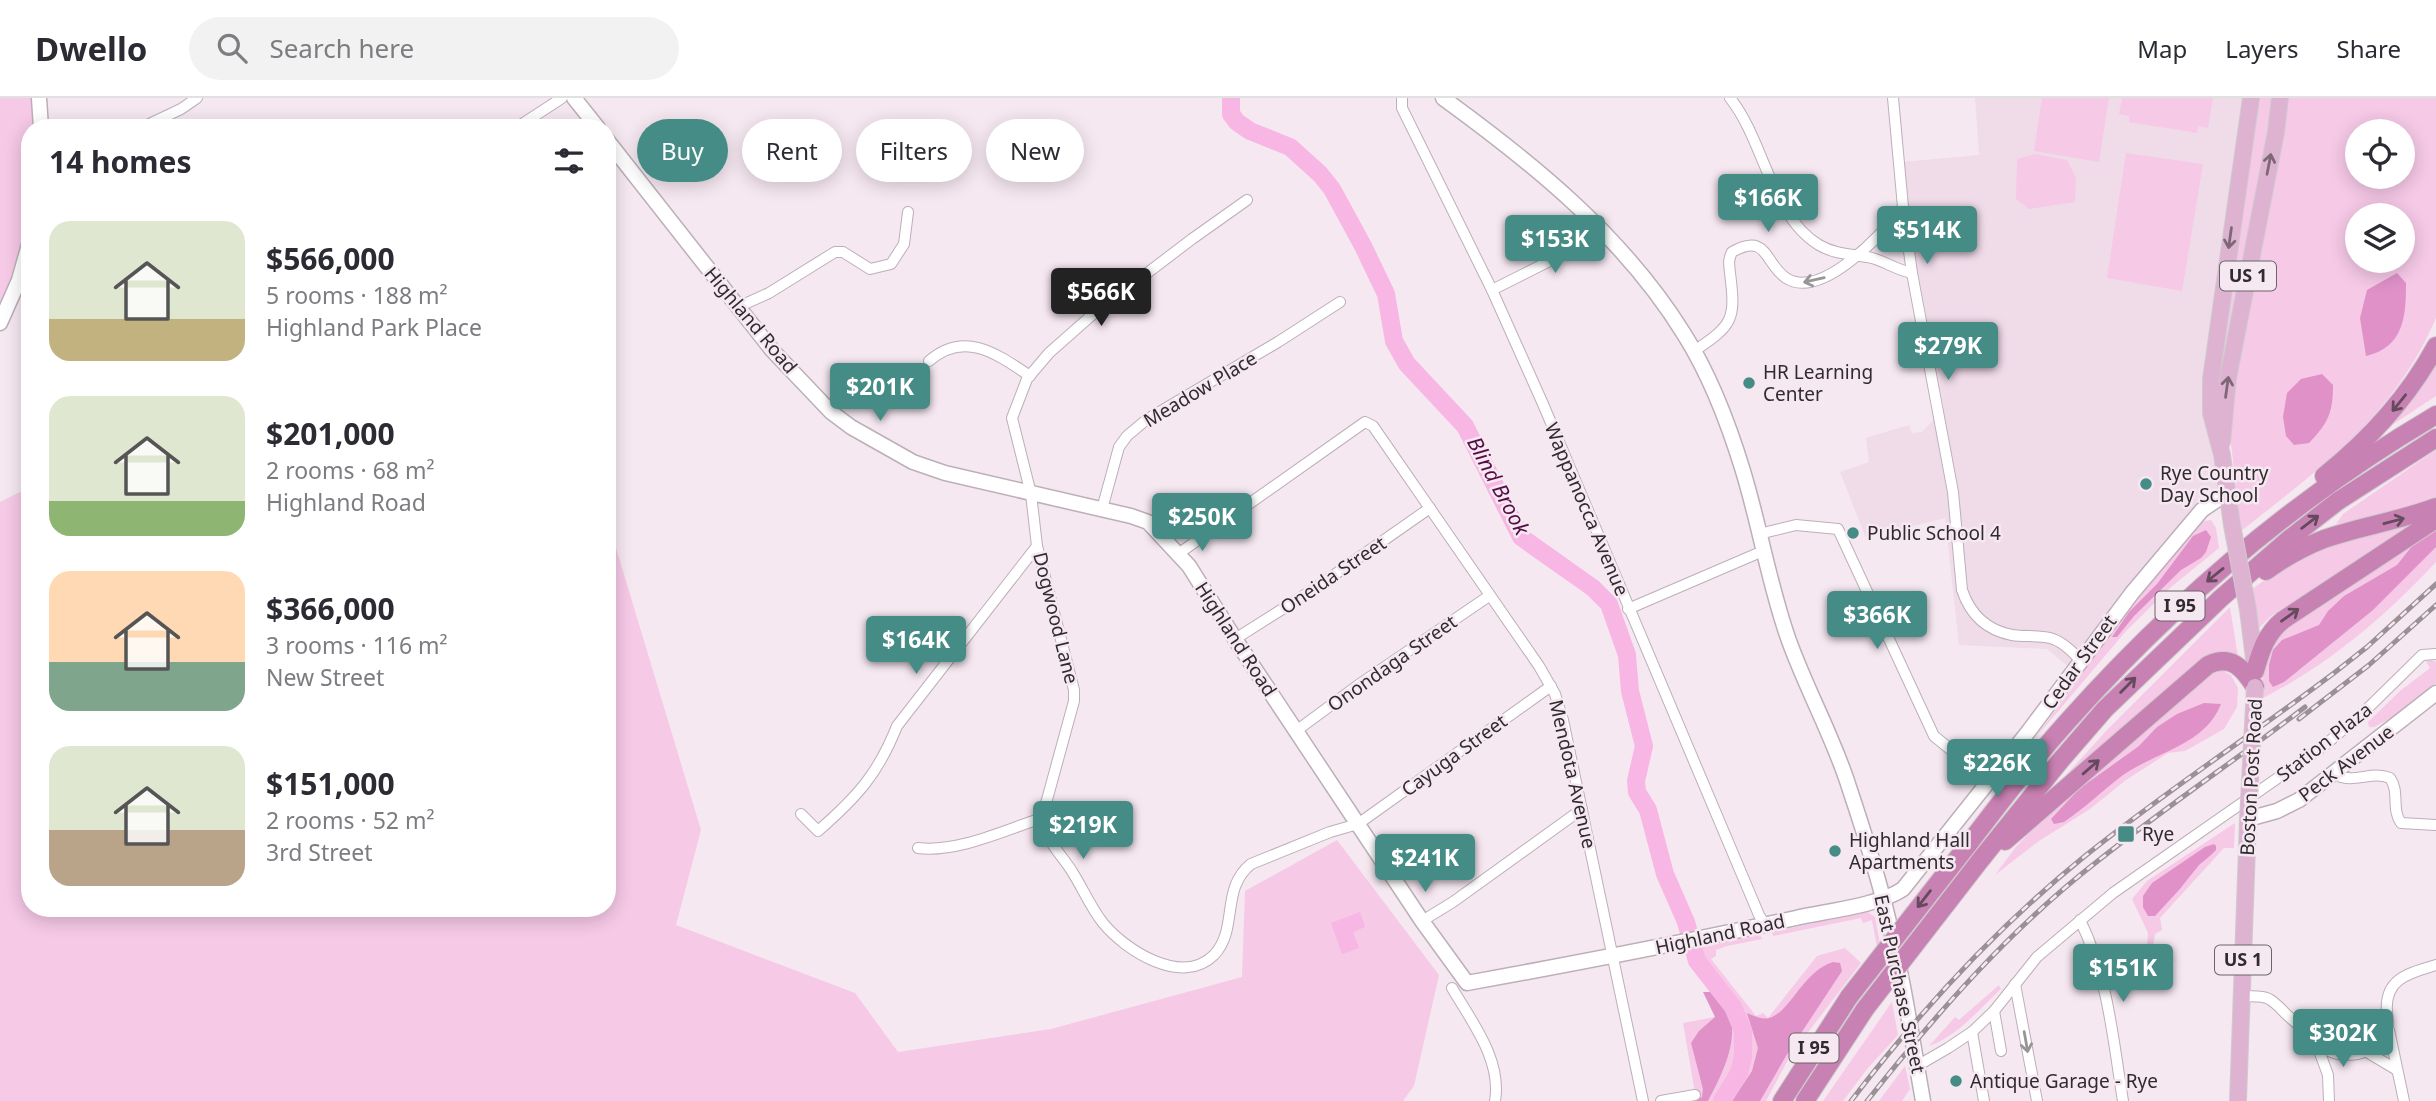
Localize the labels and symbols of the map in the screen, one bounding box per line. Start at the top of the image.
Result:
one-way arrow [2263,153,2277,176]
pin: $166K [1719,174,1817,234]
pin: $514K [1878,206,1976,266]
pin: $153K [1506,216,1604,275]
one-way arrow [2223,226,2236,249]
street label: Highland Road [699,261,803,379]
road number: US 1 [2220,261,2276,290]
pin: $566K [1052,268,1150,328]
one-way arrow [1804,274,1826,287]
pin: $279K [1899,322,1997,382]
street label: Meadow Place [1138,345,1262,433]
place label: HR Learning Center [1763,359,1873,407]
pin: $201K [831,364,929,423]
marker: HR Learning Center [1741,375,1757,391]
one-way arrow [2221,376,2234,399]
one-way arrow [2391,393,2406,412]
street label: Wappanocca Avenue [1539,418,1635,600]
water label: Blind Brook [1461,431,1537,541]
place label: Rye Country Day School [2160,460,2269,508]
marker: Rye Country Day School [2138,476,2154,492]
pin: $250K [1153,494,1251,553]
one-way arrow [2301,514,2319,529]
one-way arrow [2382,514,2404,527]
place label: Public School 4 [1867,520,2001,546]
marker: Public School 4 [1845,525,1861,541]
street label: Oneida Street [1275,530,1391,620]
street label: Dogwood Lane [1027,550,1085,686]
one-way arrow [2206,567,2224,583]
street label: Highland Road [1189,577,1283,701]
pin: $366K [1828,592,1926,651]
road number: I 95 [2156,592,2204,620]
one-way arrow [2280,608,2299,622]
street label: Onondaga Street [1322,609,1462,717]
street label: Cedar Street [2036,609,2122,715]
pin: $164K [867,616,965,676]
one-way arrow [2120,677,2137,694]
street label: Station Plaza [2271,696,2377,788]
street label: Mendota Avenue [1543,697,1603,851]
street label: Boston Post Road [2234,698,2268,856]
street label: Cayuga Street [1396,708,1512,802]
street label: Peck Avenue [2293,719,2399,807]
pin: $226K [1948,740,2046,799]
one-way arrow [2082,759,2100,775]
pin: $219K [1034,802,1132,861]
place label: Rye [2142,821,2174,847]
marker: Rye [2116,824,2136,844]
place label: Highland Hall Apartments [1849,827,1970,875]
pin: $241K [1376,834,1474,894]
marker: Highland Hall Apartments [1827,843,1843,859]
one-way arrow [1917,889,1932,908]
street label: East Purchase Street [1868,892,1932,1076]
street label: Highland Road [1653,908,1787,960]
pin: $151K [2074,944,2172,1004]
road number: US 1 [2215,946,2271,974]
pin: $302K [2294,1010,2392,1069]
one-way arrow [2020,1030,2033,1053]
road number: I 95 [1790,1034,1839,1063]
place label: Antique Garage - Rye [1970,1068,2158,1094]
marker: Antique Garage - Rye [1948,1073,1964,1089]

